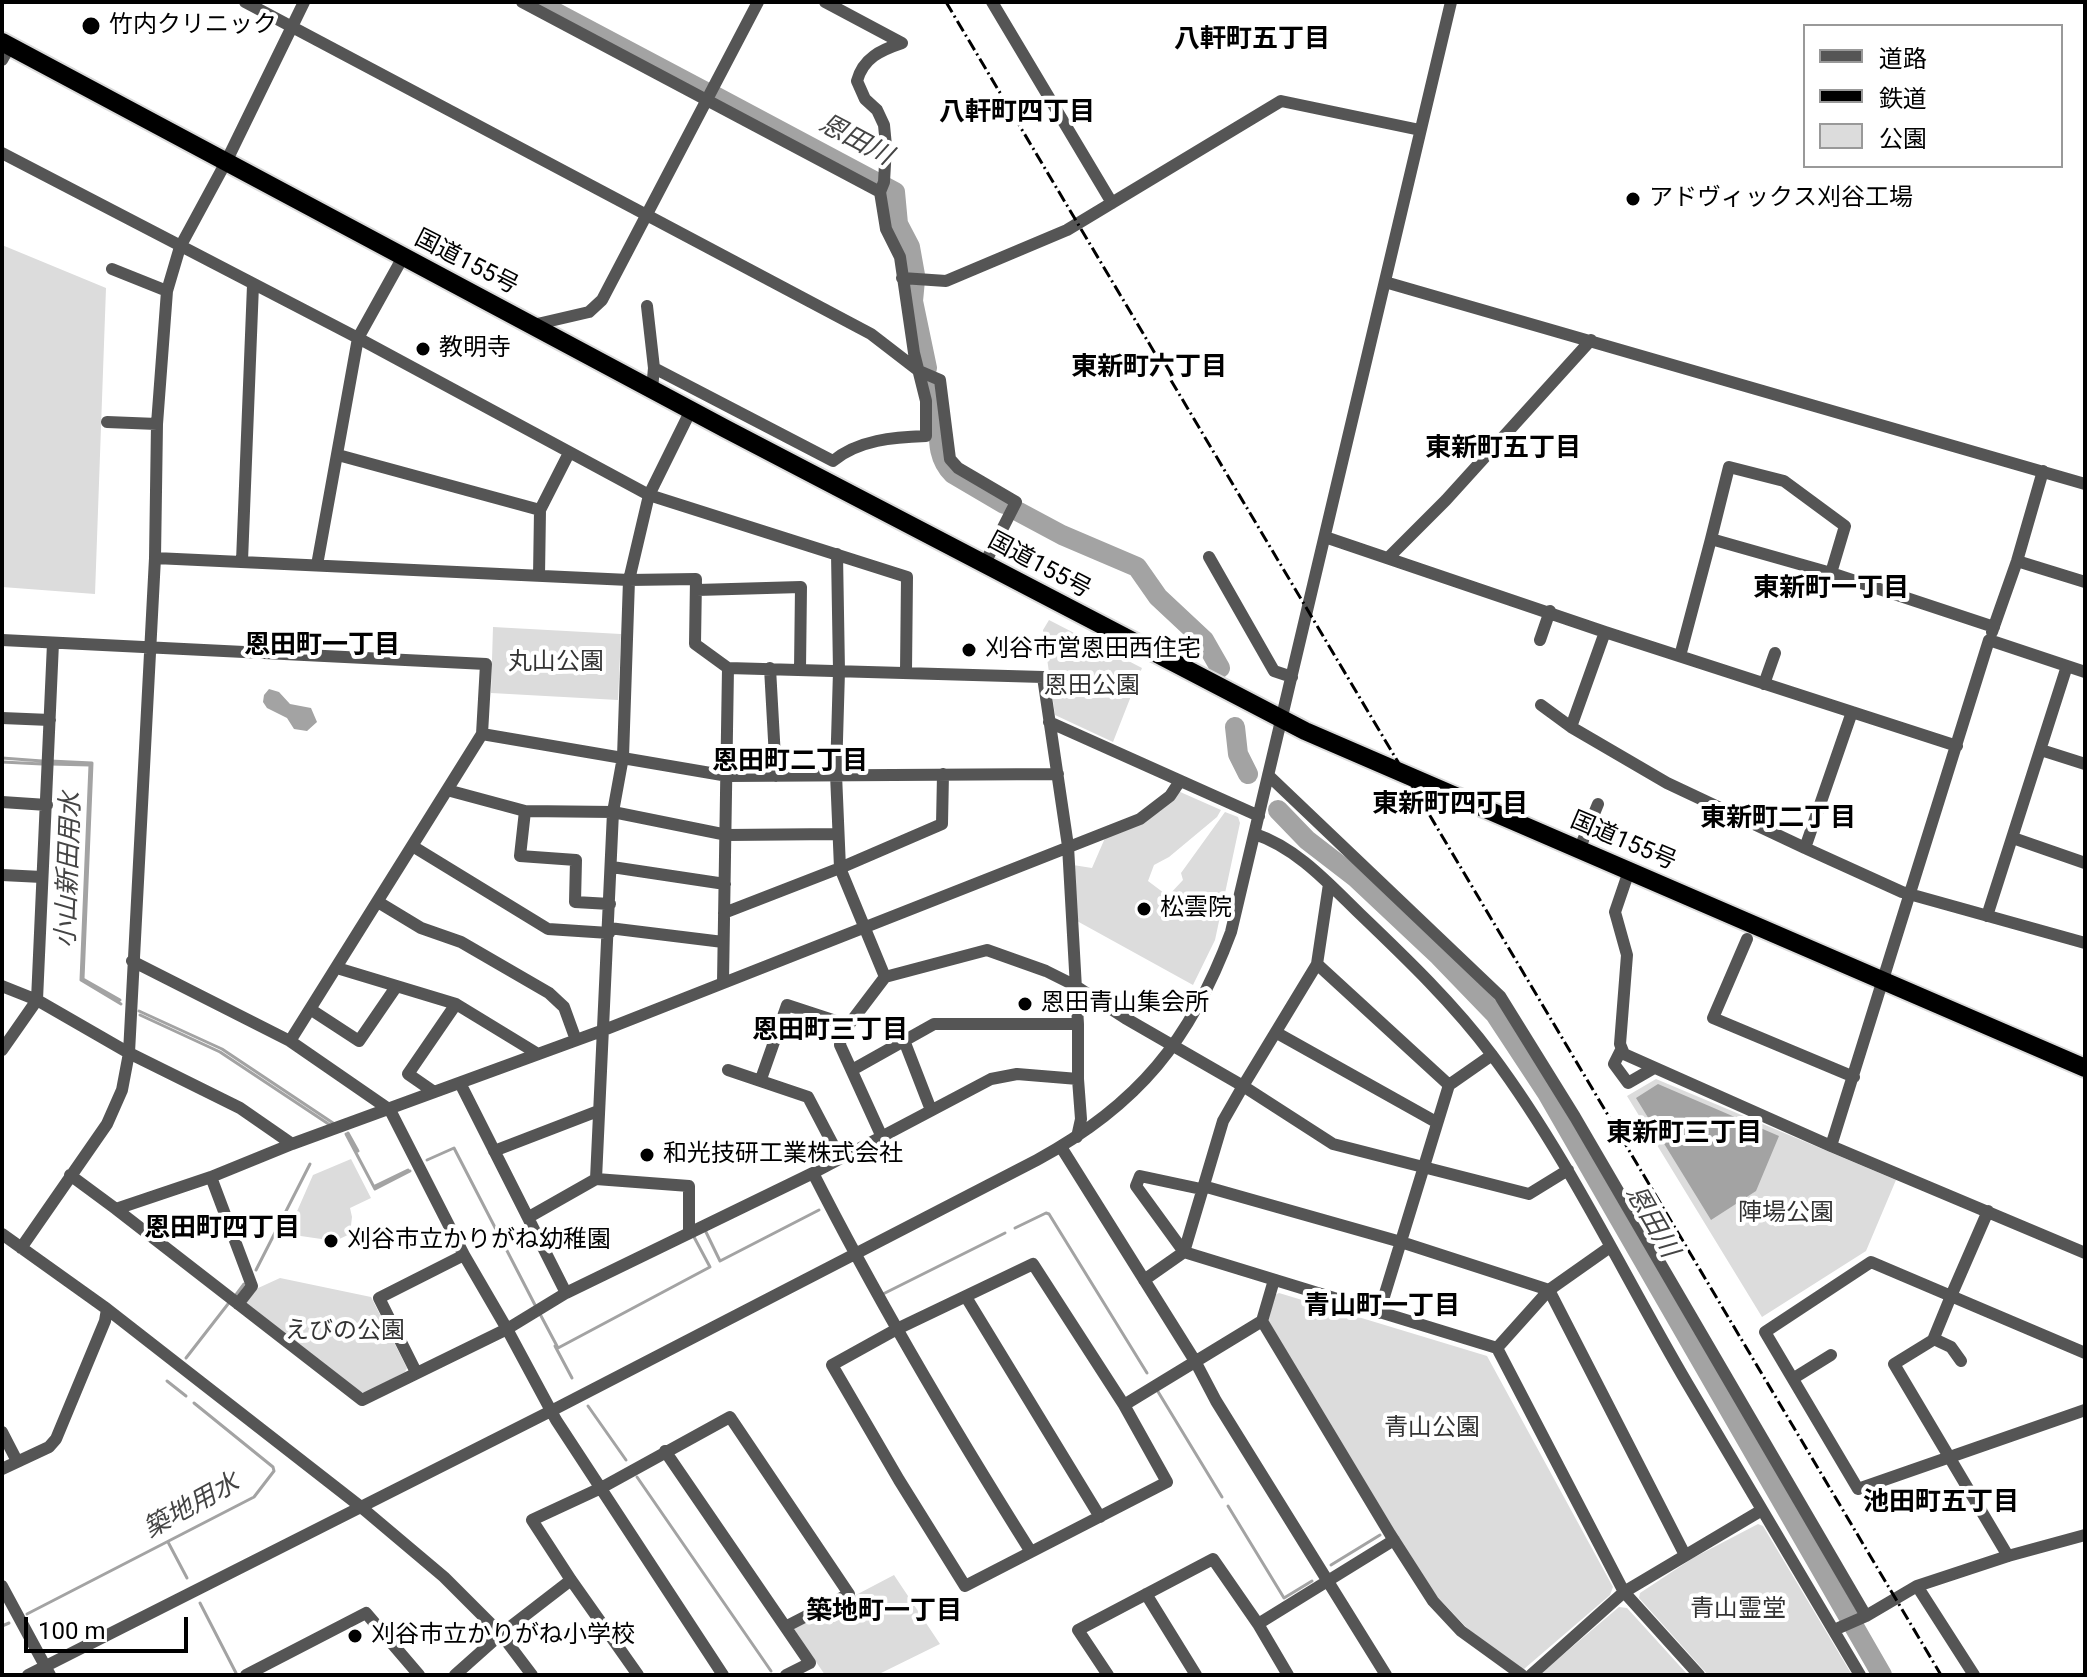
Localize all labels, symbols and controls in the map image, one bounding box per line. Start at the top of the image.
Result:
place label: 竹内クリニック [109,12,277,40]
marker: 竹内クリニック [80,15,102,37]
district label: 八軒町五丁目 [1174,24,1330,56]
legend [1803,24,2063,168]
text: 道路 [1879,45,1927,73]
text: 鉄道 [1879,85,1927,113]
district label: 八軒町四丁目 [939,97,1095,129]
water label: 恩田川 [813,109,897,173]
text: 公園 [1879,125,1927,153]
place label: アドヴィックス刈谷工場 [1649,185,1913,213]
marker: アドヴィックス刈谷工場 [1624,190,1642,208]
street label: 国道155号 [409,225,523,301]
place label: 教明寺 [439,335,511,363]
marker: 教明寺 [414,340,432,358]
district label: 東新町六丁目 [1071,352,1227,384]
district label: 東新町五丁目 [1425,433,1581,465]
street label: 国道155号 [983,527,1095,605]
district label: 東新町一丁目 [1753,573,1909,605]
district label: 恩田町一丁目 [244,630,400,662]
place label: 刈谷市営恩田西住宅 [985,636,1201,664]
marker: 刈谷市営恩田西住宅 [960,641,978,659]
park label: 丸山公園 [508,649,604,677]
park label: 恩田公園 [1044,673,1140,701]
district label: 恩田町二丁目 [712,746,868,778]
district label: 東新町四丁目 [1372,789,1528,821]
water label: 小山新田用水 [52,792,88,948]
district label: 東新町二丁目 [1700,803,1856,835]
street label: 国道155号 [1566,807,1680,877]
place label: 松雲院 [1160,895,1232,923]
marker: 松雲院 [1135,900,1153,918]
place label: 恩田青山集会所 [1041,990,1209,1018]
marker: 恩田青山集会所 [1016,995,1034,1013]
district label: 恩田町三丁目 [752,1015,908,1047]
district label: 東新町三丁目 [1606,1118,1762,1150]
place label: 和光技研工業株式会社 [663,1141,903,1169]
marker: 和光技研工業株式会社 [638,1146,656,1164]
water label: 恩田川 [1618,1180,1684,1264]
park label: 陣場公園 [1738,1200,1834,1228]
district label: 恩田町四丁目 [144,1213,300,1245]
place label: 刈谷市立かりがね幼稚園 [347,1227,611,1255]
marker: 刈谷市立かりがね幼稚園 [322,1232,340,1250]
district label: 青山町一丁目 [1304,1291,1460,1323]
park label: えびの公園 [285,1318,405,1346]
park label: 青山公園 [1384,1415,1480,1443]
water label: 築地用水 [139,1468,245,1546]
district label: 池田町五丁目 [1863,1487,2019,1519]
district label: 築地町一丁目 [806,1596,962,1628]
park label: 青山霊堂 [1690,1596,1786,1624]
scale bar [28,1601,192,1651]
text: 100 m [38,1617,105,1645]
place label: 刈谷市立かりがね小学校 [371,1622,635,1650]
marker: 刈谷市立かりがね小学校 [346,1627,364,1645]

